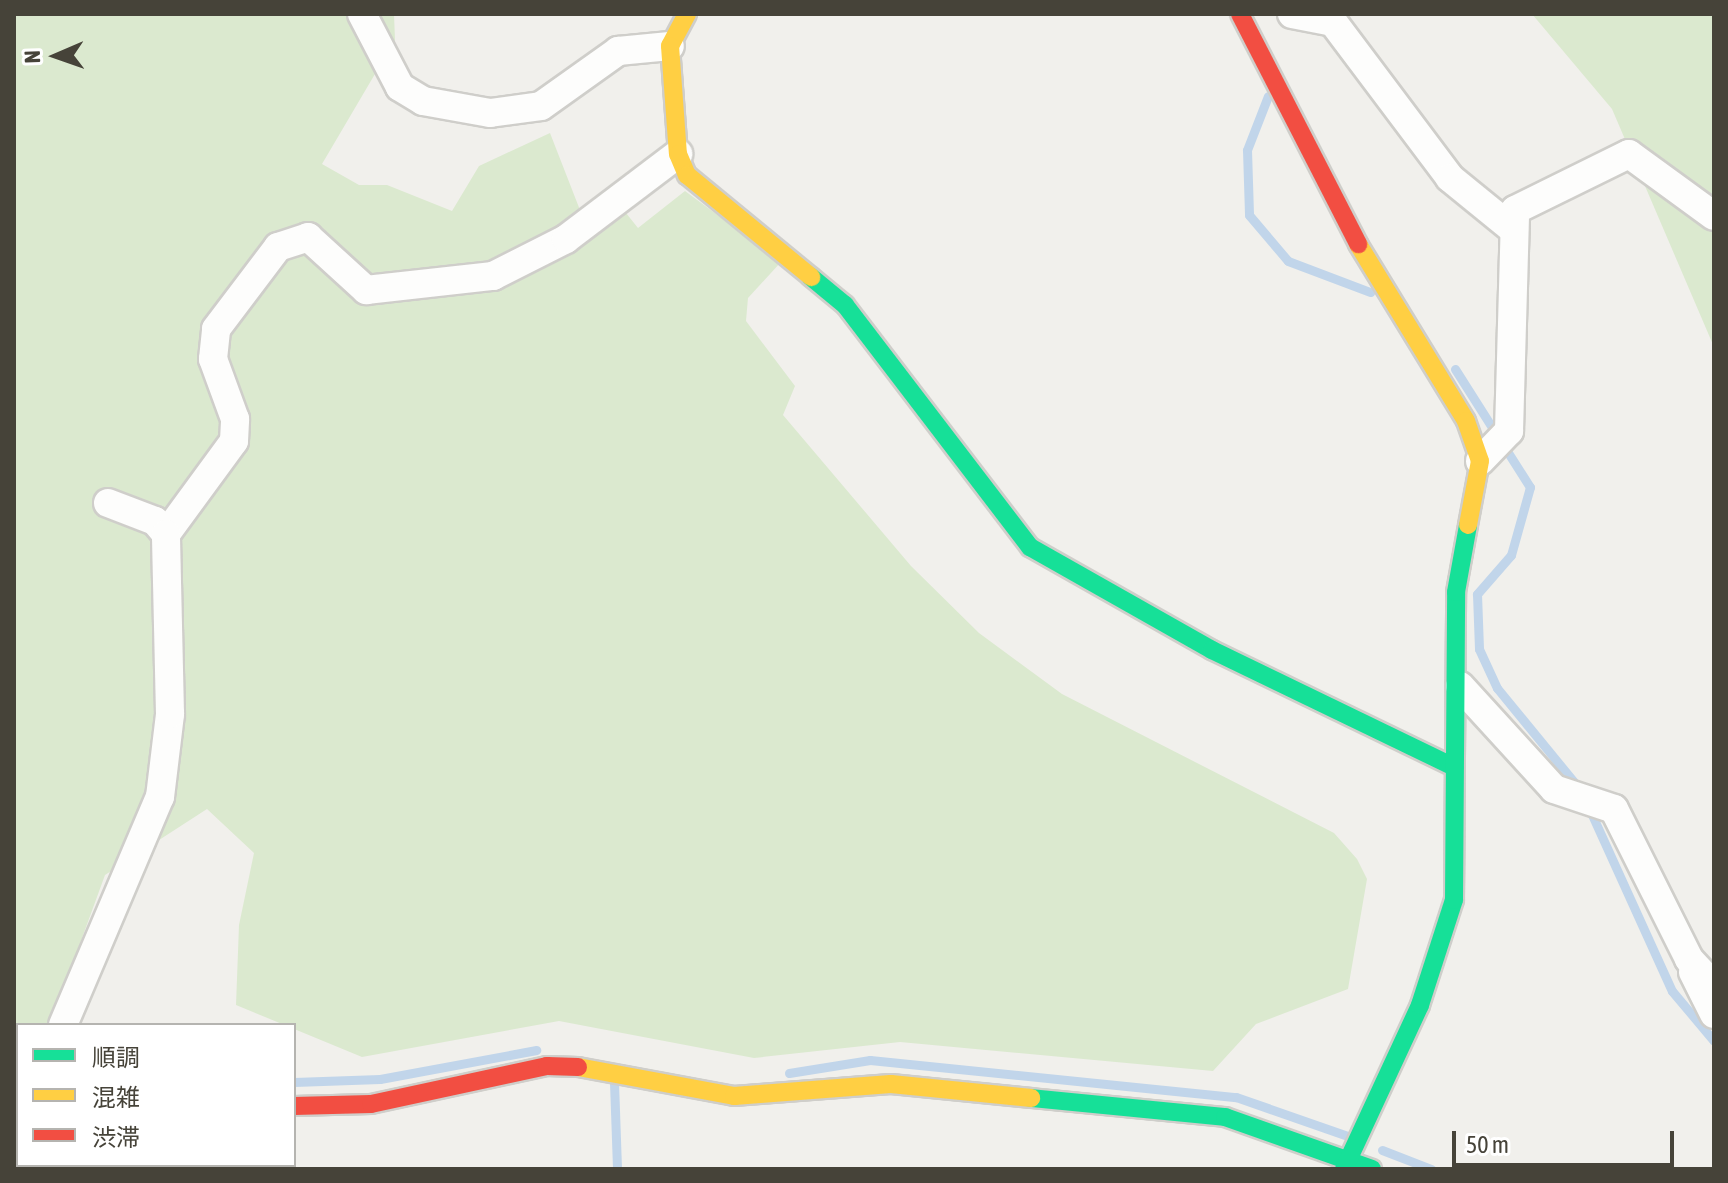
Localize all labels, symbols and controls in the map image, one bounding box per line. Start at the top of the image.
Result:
north arrow [16,16,96,96]
text: N [19,50,45,64]
legend [16,1023,296,1167]
text: 順調 [92,1044,140,1071]
text: 混雑 [92,1084,140,1111]
scale bar [1456,1115,1678,1165]
text: 渋滞 [92,1124,140,1151]
text: 50 m [1466,1131,1509,1158]

